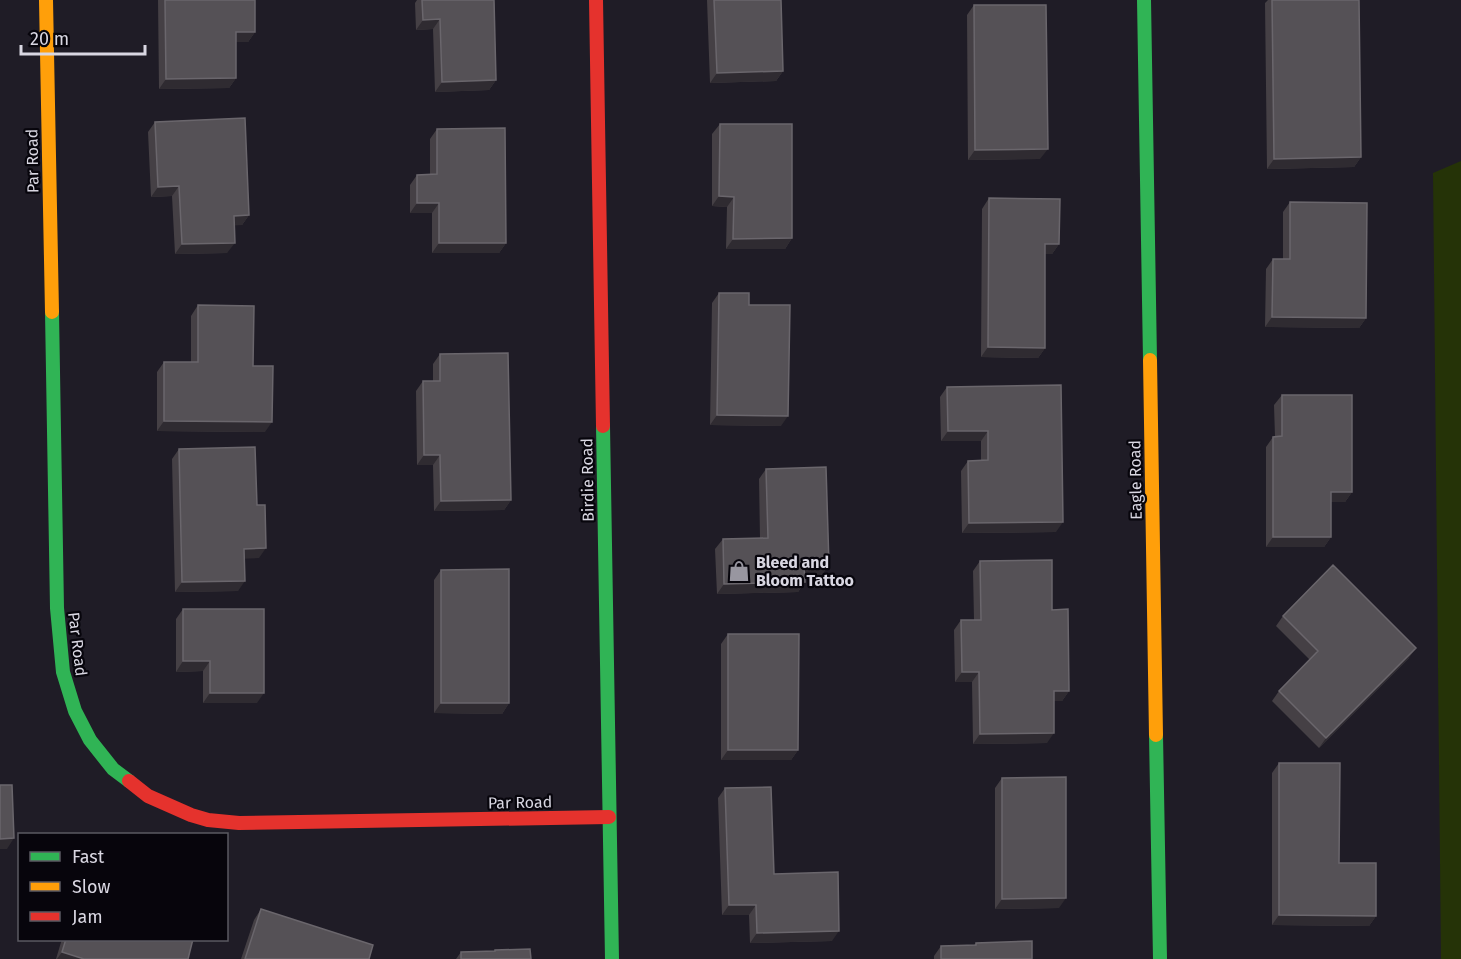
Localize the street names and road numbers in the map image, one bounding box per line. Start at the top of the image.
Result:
street label: Par Road [22,129,43,193]
street label: Birdie Road [577,438,598,522]
street label: Eagle Road [1125,440,1146,520]
street label: Par Road [64,611,91,677]
street label: Par Road [488,792,552,813]

